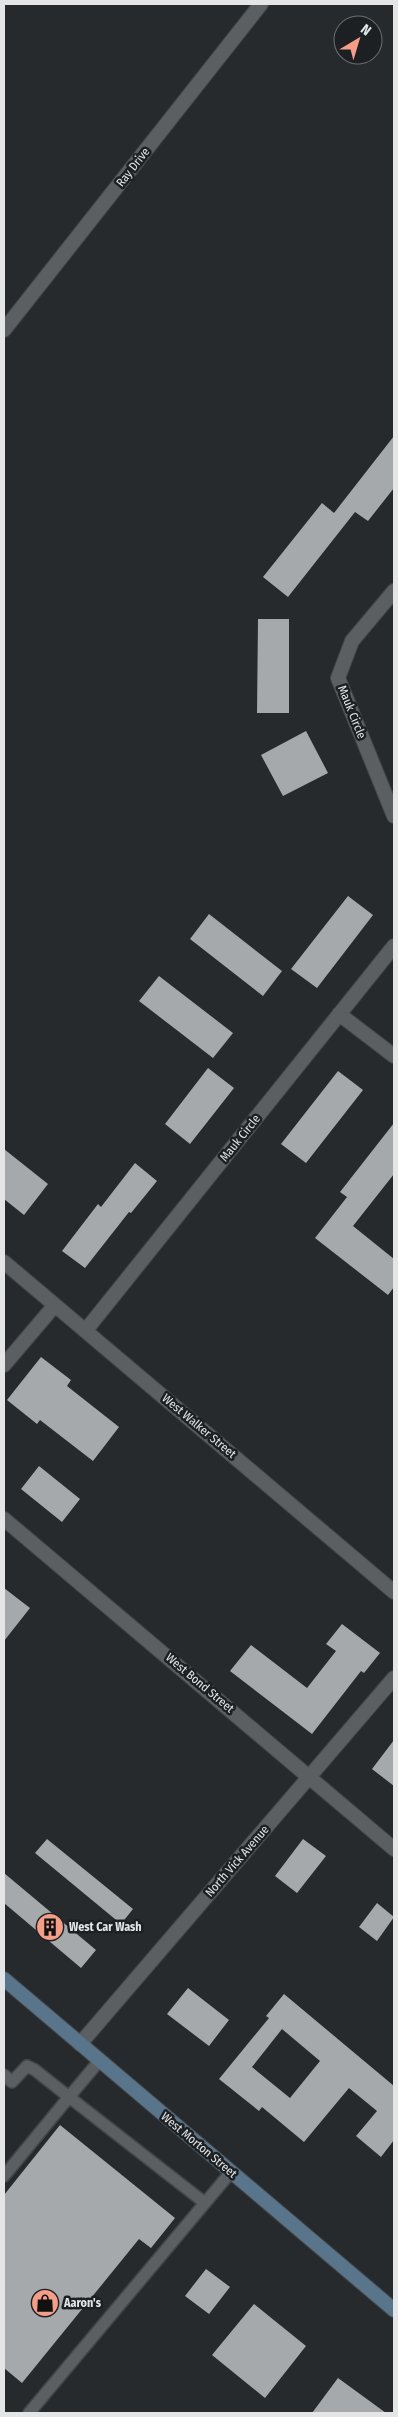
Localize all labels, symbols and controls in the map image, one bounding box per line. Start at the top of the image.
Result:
north arrow [333,15,383,65]
text: N [357,21,374,39]
street label: Ray Drive [113,145,153,189]
street label: Mauk Circle [335,683,369,741]
street label: Mauk Circle [217,1112,263,1164]
street label: West Walker Street [159,1391,239,1461]
street label: West Bond Street [163,1650,237,1716]
street label: North Vick Avenue [202,1823,272,1899]
building icon: West Car Wash [35,1912,65,1942]
place label: West Car Wash [69,1920,142,1934]
street label: West Morton Street [158,2109,240,2181]
shop icon: Aaron's [30,2288,60,2318]
place label: Aaron's [63,2296,102,2310]

